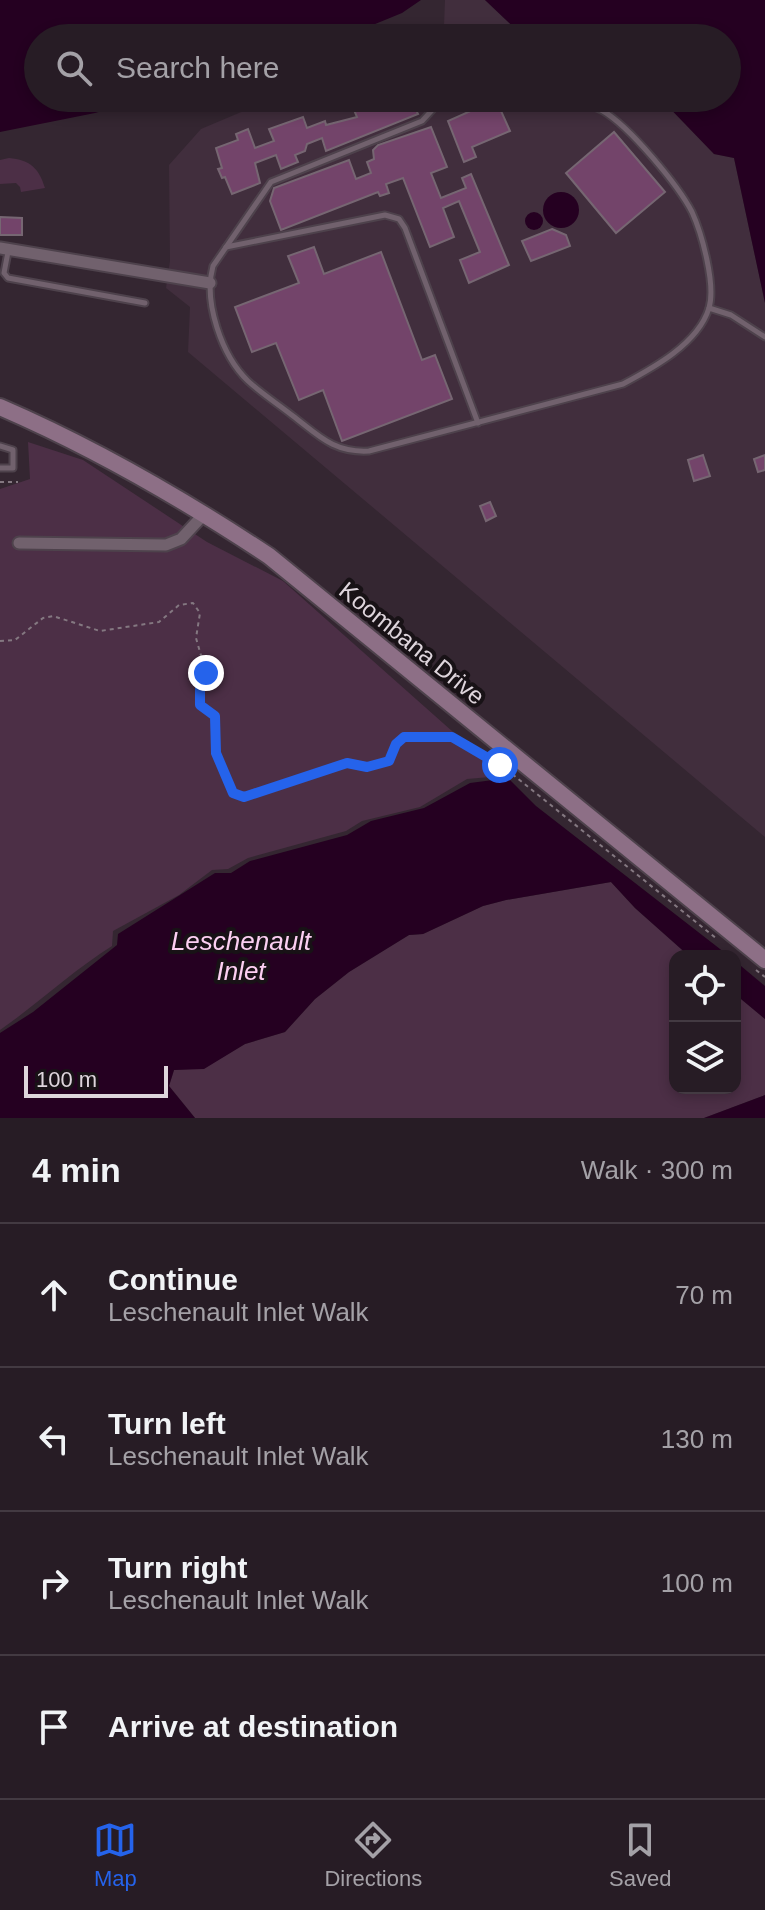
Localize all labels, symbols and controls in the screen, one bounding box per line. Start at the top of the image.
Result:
search box [24,24,741,112]
icon: search [52,46,96,90]
text: Search here [116,51,279,84]
street label: Koombana Drive [334,576,490,710]
route end [188,655,224,691]
route start [482,747,518,783]
water label: Leschenault Inlet [171,926,313,986]
map controls [669,950,741,1094]
button: locate [669,950,741,1022]
button: layers [669,1022,741,1094]
scale bar [24,1062,168,1098]
text: 100 m [36,1067,97,1092]
text: 4 min [32,1151,121,1189]
text: Walk · 300 m [581,1155,733,1185]
text: Continue [108,1263,238,1296]
icon: ahead [32,1273,76,1317]
text: 70 m [675,1280,733,1310]
text: Leschenault Inlet Walk [108,1297,369,1327]
text: Turn left [108,1407,226,1440]
icon: left [32,1417,76,1461]
text: 130 m [661,1424,733,1454]
text: Leschenault Inlet Walk [108,1441,369,1471]
text: Turn right [108,1551,247,1584]
icon: right [32,1561,76,1605]
text: 100 m [661,1568,733,1598]
text: Leschenault Inlet Walk [108,1585,369,1615]
icon: arrive [32,1705,76,1749]
text: Arrive at destination [108,1710,398,1743]
tab: Map [93,1818,137,1892]
tab: Directions [324,1818,422,1892]
tab: Saved [609,1818,672,1892]

